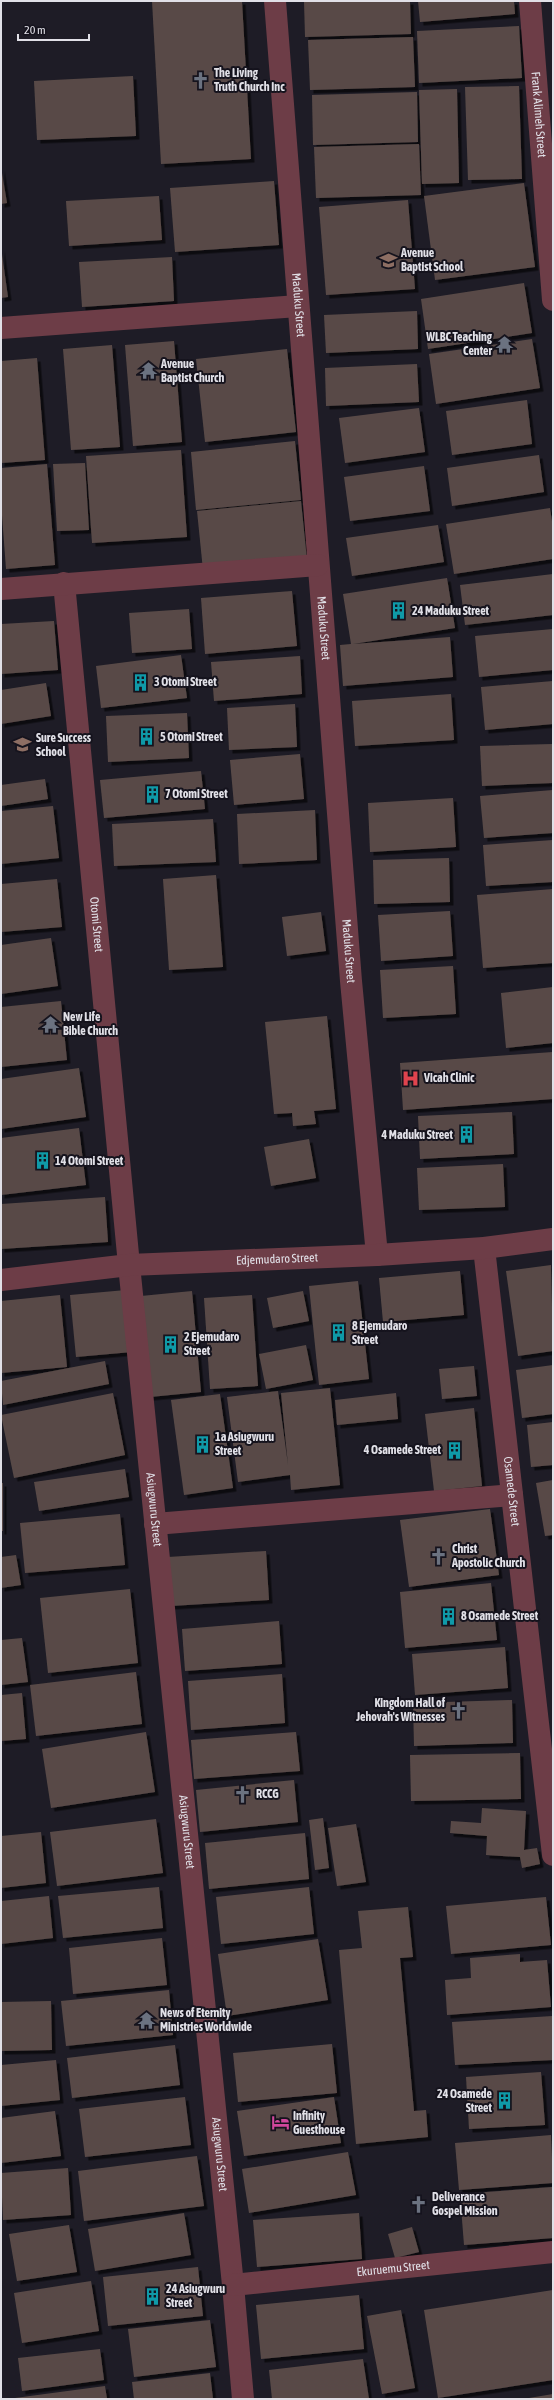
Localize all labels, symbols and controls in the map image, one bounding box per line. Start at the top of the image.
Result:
scale bar [18,16,89,42]
text: 20 m [24,23,46,37]
place label: The Living Truth Church Inc [214,66,285,94]
church icon: The Living Truth Church Inc [191,70,211,90]
street label: Frank Alimeh Street [528,71,549,159]
place label: Avenue Baptist School [400,246,464,274]
school or university icon: Avenue Baptist School [378,250,398,270]
street label: Maduku Street [289,273,308,338]
place label: WLBC Teaching Center [425,330,493,358]
temple icon: WLBC Teaching Center [495,334,515,354]
place label: Avenue Baptist Church [160,357,225,385]
temple icon: Avenue Baptist Church [138,361,158,381]
street label: Maduku Street [314,596,333,661]
building icon: 24 Maduku Street [389,601,409,621]
place label: 24 Maduku Street [412,604,490,618]
building icon: 3 Otomi Street [131,672,151,692]
place label: 3 Otomi Street [154,675,217,689]
building icon: 5 Otomi Street [137,727,157,747]
place label: 5 Otomi Street [160,730,223,744]
place label: Sure Success School [36,731,92,759]
school or university icon: Sure Success School [13,735,33,755]
building icon: 7 Otomi Street [142,784,162,804]
place label: 7 Otomi Street [165,787,228,801]
street label: Otomi Street [87,896,106,953]
street label: Maduku Street [339,919,358,984]
place label: New Life Bible Church [63,1010,118,1038]
temple icon: New Life Bible Church [40,1014,60,1034]
hospital icon: Vicah Clinic [401,1068,421,1088]
place label: Vicah Clinic [423,1071,475,1085]
building icon: 4 Maduku Street [456,1125,476,1145]
place label: 4 Maduku Street [381,1128,454,1142]
building icon: 14 Otomi Street [32,1151,52,1171]
place label: 14 Otomi Street [55,1154,124,1168]
street label: Edjemudaro Street [236,1250,319,1268]
place label: 8 Ejemudaro Street [352,1319,408,1347]
building icon: 8 Ejemudaro Street [329,1323,349,1343]
place label: 2 Ejemudaro Street [184,1330,240,1358]
building icon: 2 Ejemudaro Street [161,1334,181,1354]
place label: 1a Asiugwuru Street [215,1430,274,1458]
building icon: 1a Asiugwuru Street [192,1434,212,1454]
building icon: 4 Osamede Street [444,1440,464,1460]
place label: 4 Osamede Street [363,1443,442,1457]
street label: Osamede Street [501,1456,523,1528]
street label: Asiugwuru Street [143,1472,165,1548]
place label: Christ Apostolic Church [451,1542,525,1570]
church icon: Christ Apostolic Church [429,1546,449,1566]
building icon: 8 Osamede Street [438,1606,458,1626]
place label: 8 Osamede Street [461,1609,539,1623]
place label: Kingdom Hall of Jehovah's Witnesses [355,1696,446,1724]
church icon: Kingdom Hall of Jehovah's Witnesses [448,1700,468,1720]
church icon: RCCG [233,1784,253,1804]
place label: RCCG [256,1787,279,1801]
street label: Asiugwuru Street [176,1794,198,1870]
place label: News of Eternity Ministries Worldwide [160,2006,253,2034]
temple icon: News of Eternity Ministries Worldwide [137,2010,157,2030]
place label: 24 Osamede Street [437,2087,493,2115]
building icon: 24 Osamede Street [495,2091,515,2111]
place label: Infinity Guesthouse [293,2109,346,2137]
hotel icon: Infinity Guesthouse [270,2113,290,2133]
street label: Asiugwuru Street [209,2117,230,2192]
place label: Deliverance Gospel Mission [432,2190,498,2218]
church icon: Deliverance Gospel Mission [409,2194,429,2214]
street label: Ekuruemu Street [356,2258,431,2279]
place label: 24 Asiugwuru Street [166,2282,225,2310]
building icon: 24 Asiugwuru Street [143,2286,163,2306]

